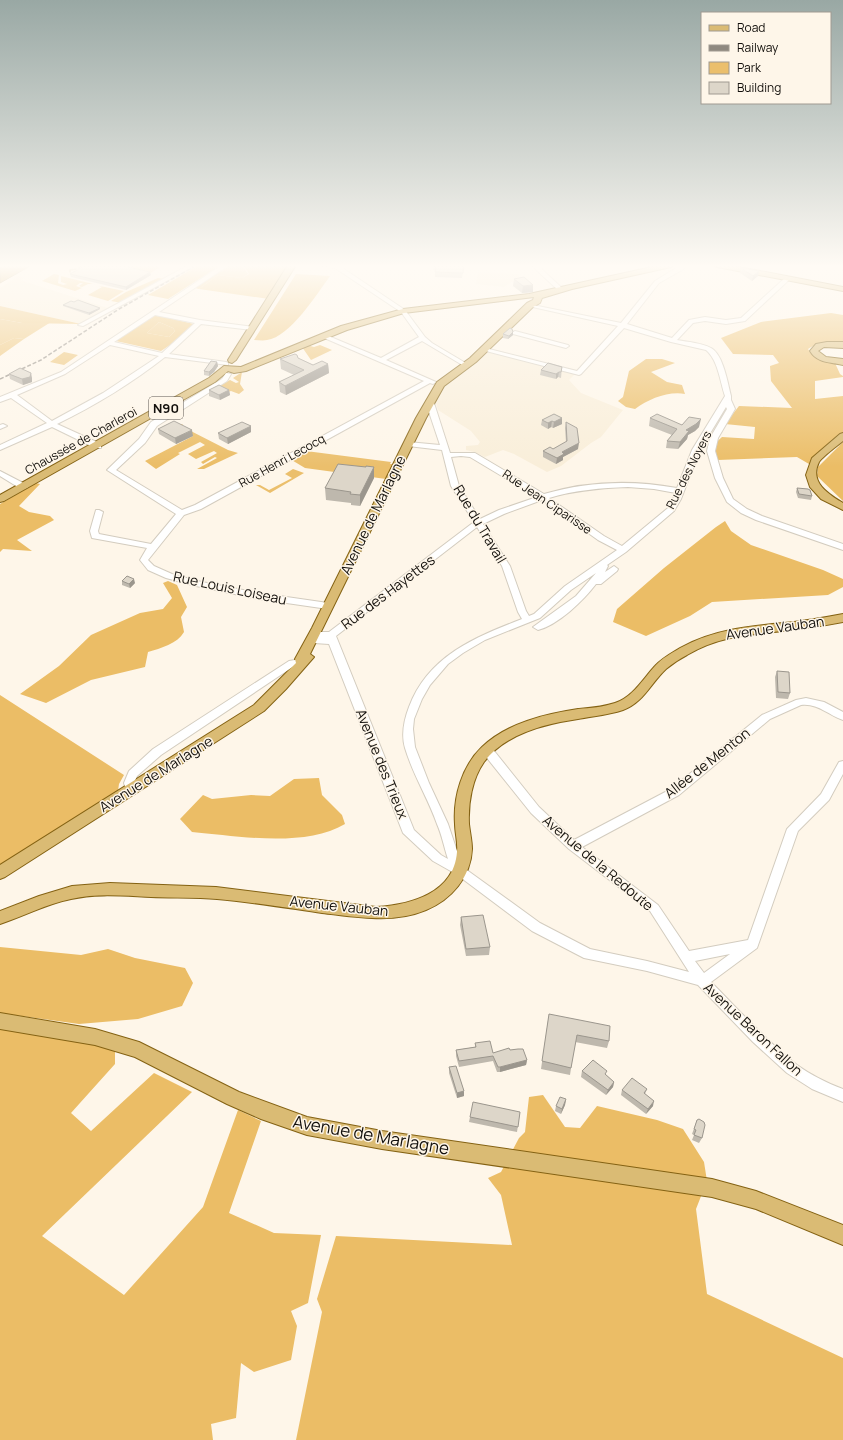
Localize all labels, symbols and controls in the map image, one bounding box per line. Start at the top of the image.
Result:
legend [701,12,831,104]
text: Road [737,19,765,36]
text: Railway [737,39,779,56]
text: Park [737,59,762,76]
text: Building [737,79,781,96]
road number: N90 [149,397,183,419]
street label: Chaussée de Charleroi [22,403,140,478]
street label: Rue des Noyers [662,428,716,512]
street label: Rue Henri Lecocq [236,430,328,491]
street label: Avenue de Marlagne [335,452,410,578]
street label: Rue Jean Ciparisse [499,465,595,538]
street label: Rue du Travail [450,481,511,567]
street label: Rue des Hayettes [337,550,439,633]
street label: Rue Louis Loiseau [172,566,289,609]
street label: Avenue Vauban [725,611,825,644]
street label: Avenue des Trieux [352,706,413,822]
street label: Allée de Menton [660,723,753,802]
street label: Avenue de Marlagne [95,731,216,816]
street label: Avenue de la Redoute [539,811,658,915]
street label: Avenue Vauban [289,891,389,920]
street label: Avenue Baron Fallon [700,978,807,1080]
street label: Avenue de Marlagne [291,1109,451,1160]

